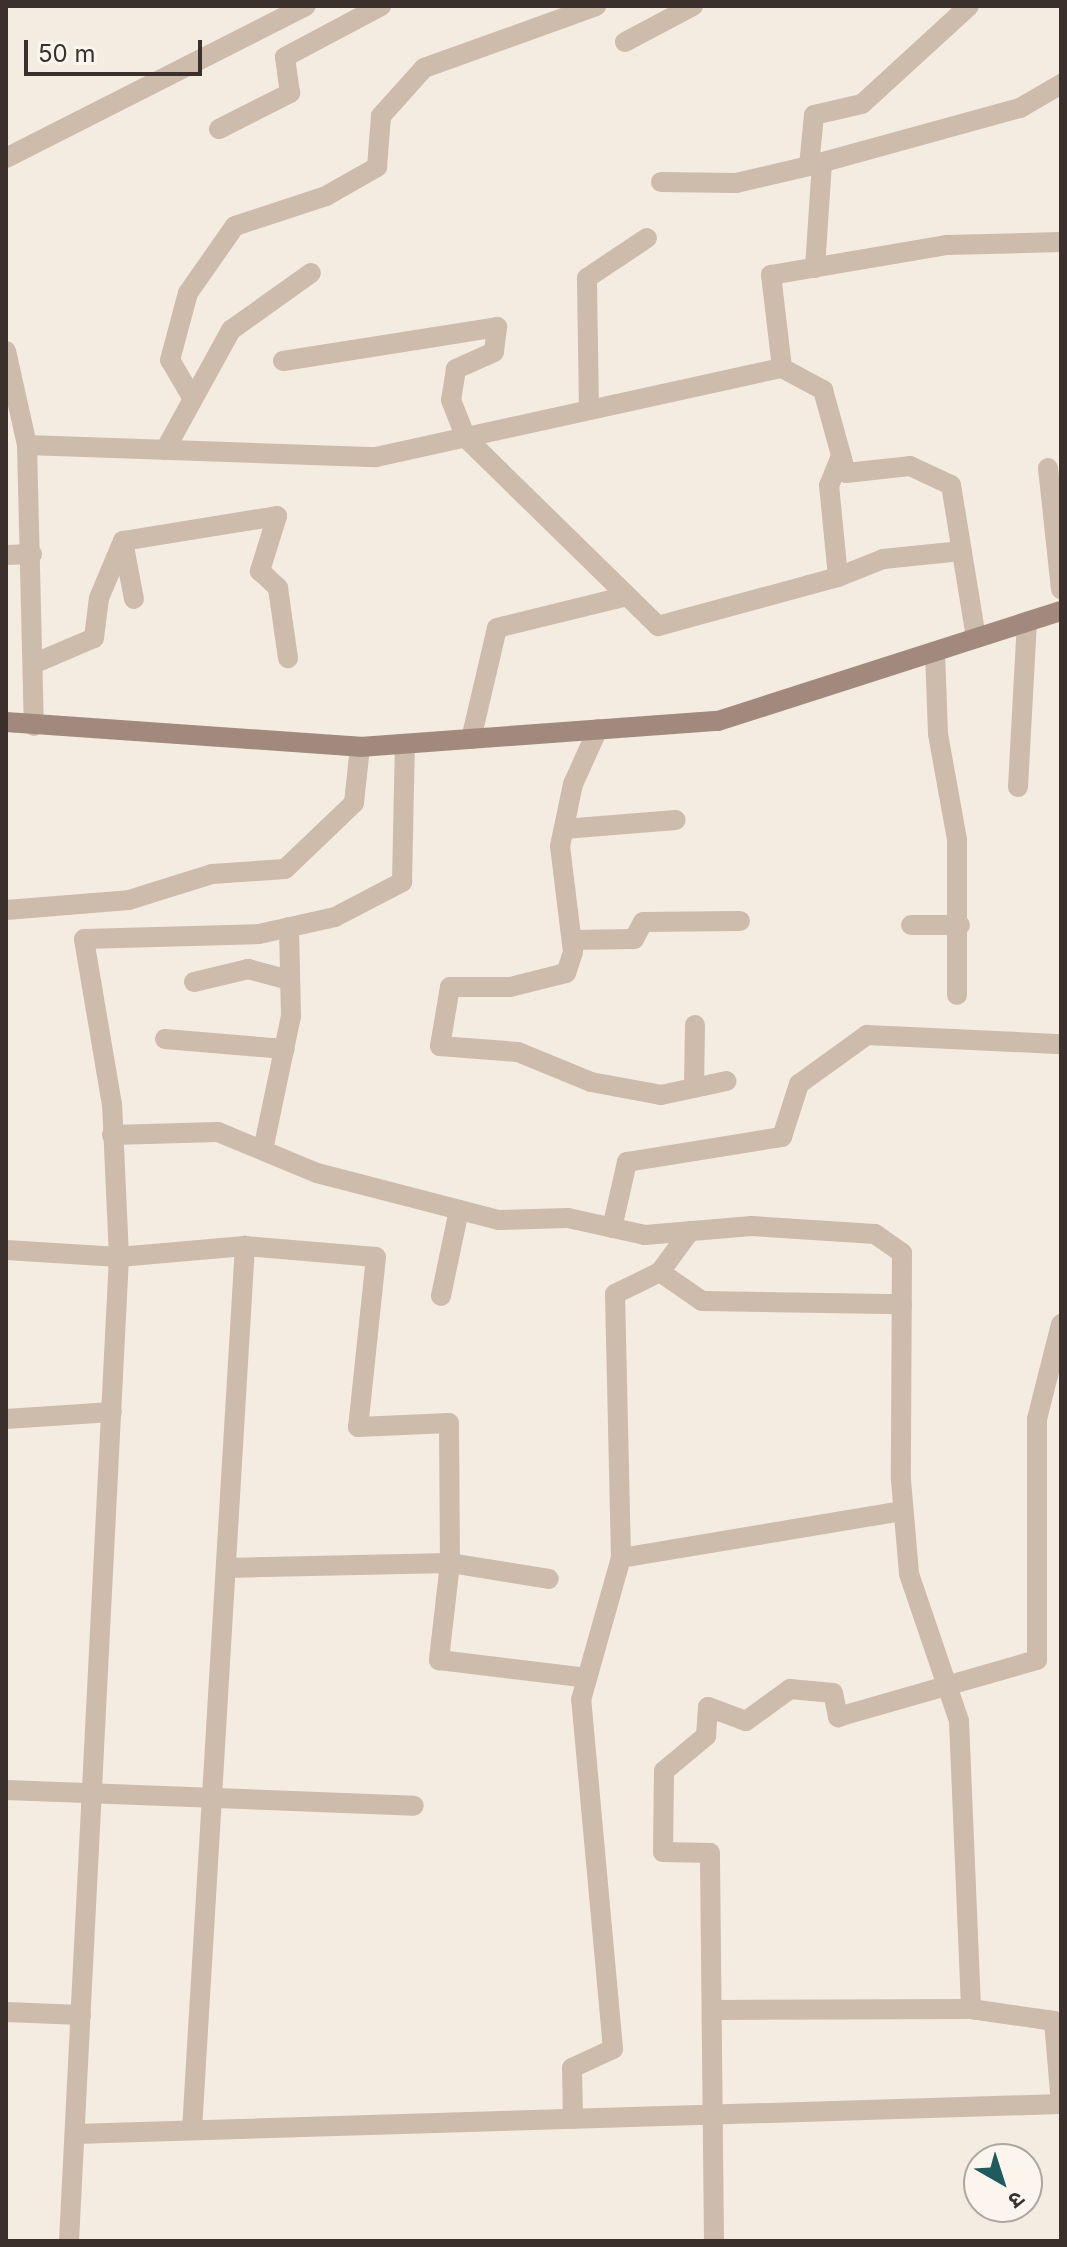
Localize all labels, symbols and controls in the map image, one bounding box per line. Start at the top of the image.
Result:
scale bar [28,24,206,74]
text: 50 m [38,39,96,68]
north arrow [963,2143,1043,2223]
text: उ [1004,2186,1030,2214]

